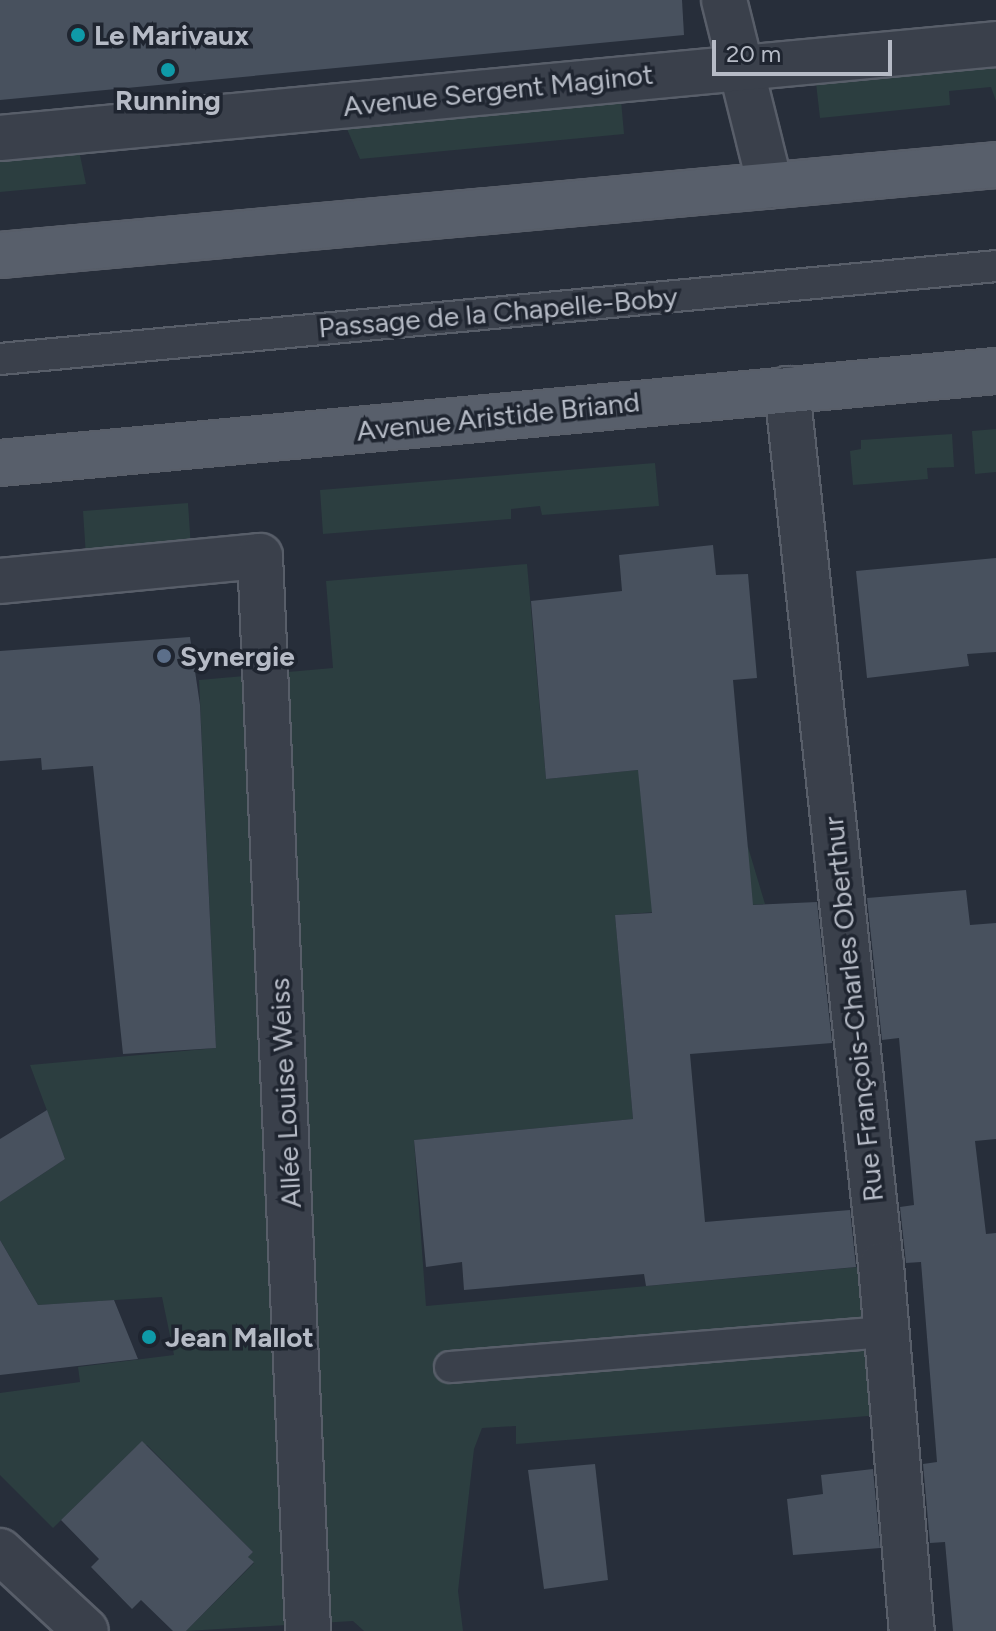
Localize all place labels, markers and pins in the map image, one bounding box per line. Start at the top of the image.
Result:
place label: Le Marivaux [94,18,249,52]
marker: Le Marivaux [69,26,87,44]
marker: Running [159,61,177,79]
place label: Running [115,83,221,117]
place label: Synergie [180,639,295,673]
marker: Synergie [155,647,173,665]
place label: Jean Mallot [165,1320,314,1354]
marker: Jean Mallot [140,1328,158,1346]

